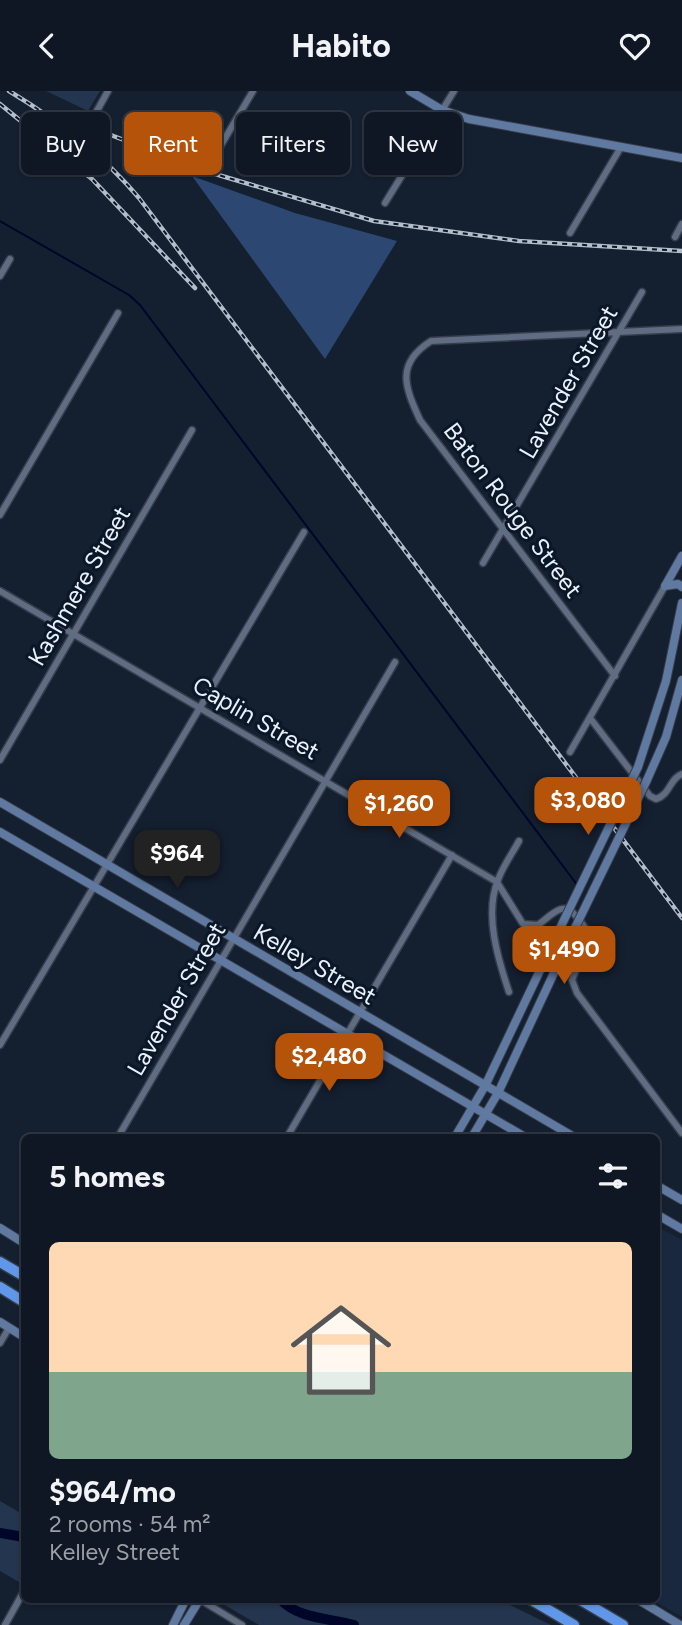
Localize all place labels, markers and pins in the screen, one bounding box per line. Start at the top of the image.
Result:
pin: $3,080 [531,777,645,837]
pin: $1,260 [342,781,456,840]
pin: $964 [136,831,218,890]
pin: $1,490 [507,927,621,986]
pin: $2,480 [272,1033,386,1093]

